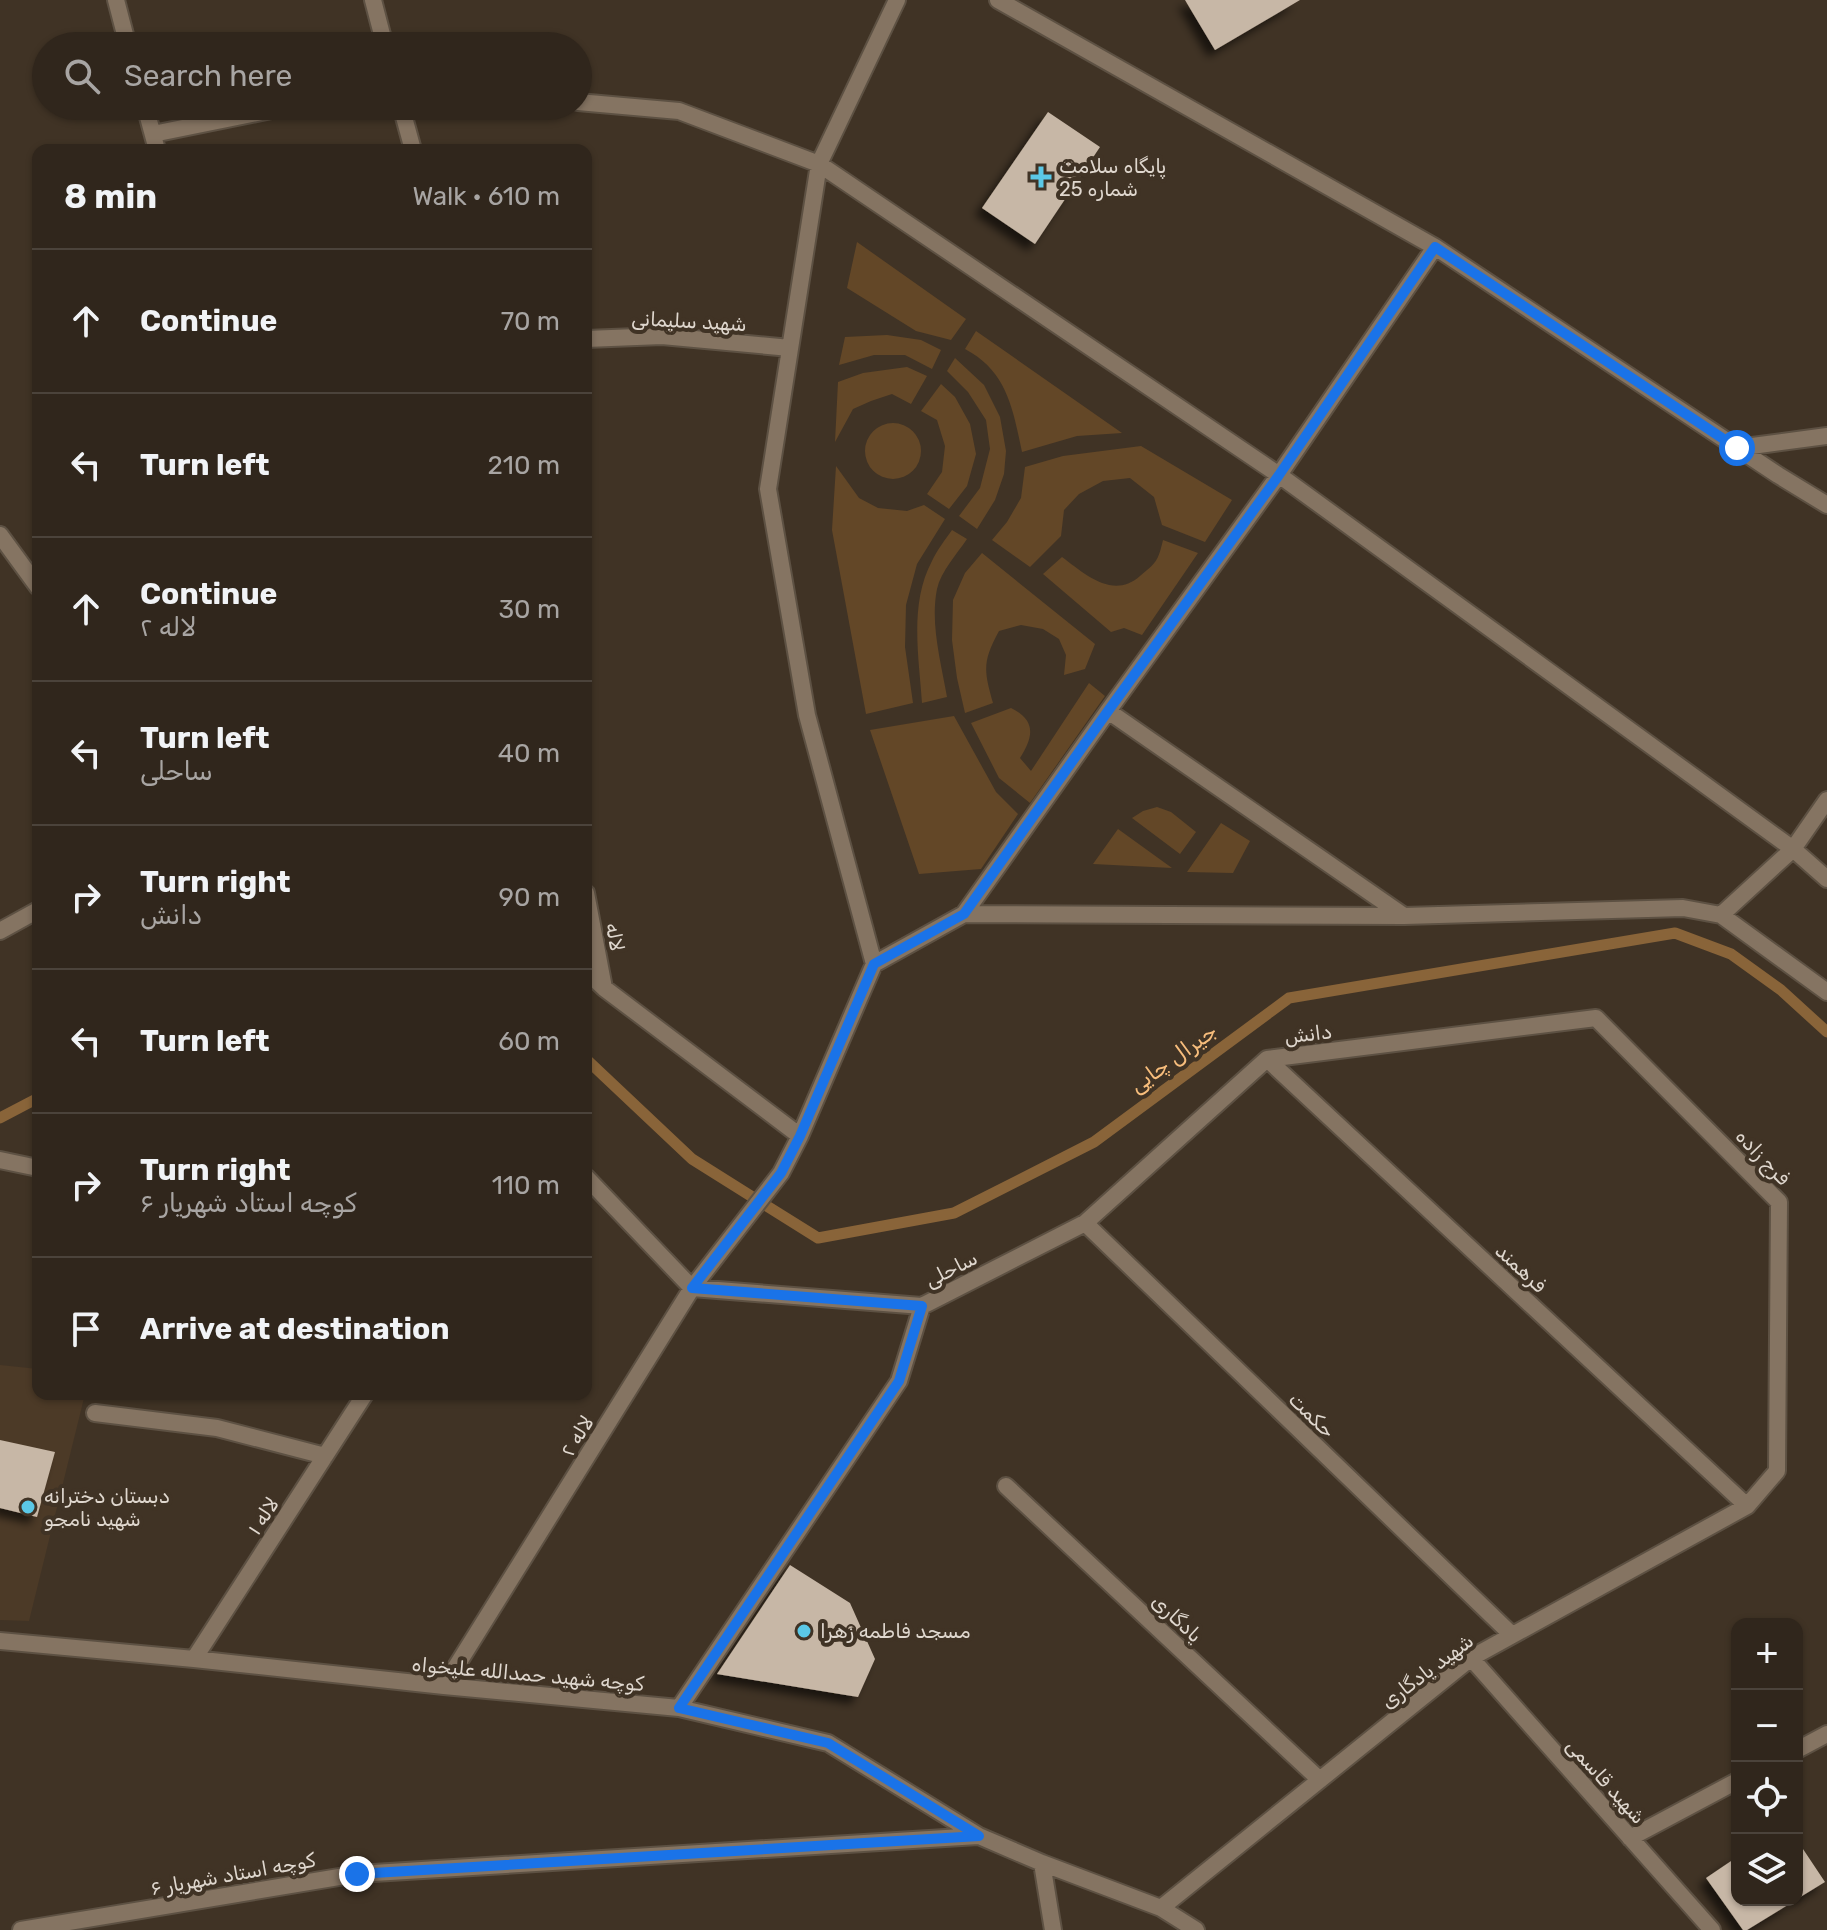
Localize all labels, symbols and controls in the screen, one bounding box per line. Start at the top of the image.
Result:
search box [32,32,592,120]
icon: search [60,54,104,98]
text: Search here [124,58,292,94]
place label: پایگاه سلامت شماره 25 [1059,154,1166,201]
marker: پایگاه سلامت شماره 25 [1030,166,1052,188]
text: 8 min [64,176,157,217]
text: Walk · 610 m [412,181,560,212]
icon: ahead [64,299,108,343]
text: Continue [140,303,277,339]
text: 70 m [501,306,560,337]
street label: شهید سلیمانی [631,306,747,336]
route start [1719,430,1755,466]
icon: left [64,443,108,487]
text: Turn left [140,447,270,483]
text: 210 m [488,450,560,481]
text: Continue [140,576,277,612]
icon: ahead [64,587,108,631]
text: 30 m [498,594,560,625]
text: لاله ۲ [140,612,197,643]
text: Turn left [140,720,270,756]
icon: left [64,731,108,775]
text: 40 m [498,738,560,769]
text: ساحلی [140,756,213,787]
text: Turn right [140,864,291,900]
icon: right [64,875,108,919]
text: 90 m [499,882,560,913]
text: دانش [140,900,202,931]
street label: لاله [600,921,630,953]
water label: جیرال چایی [1124,1017,1222,1099]
icon: left [64,1019,108,1063]
street label: دانش [1283,1019,1333,1049]
text: Turn left [140,1023,270,1059]
text: 60 m [498,1026,560,1057]
street label: فرج زاده [1729,1124,1795,1191]
text: Turn right [140,1152,291,1188]
icon: right [64,1163,108,1207]
text: 110 m [492,1170,560,1201]
text: کوچه استاد شهریار ۶ [140,1188,357,1219]
street label: فرهمند [1490,1238,1552,1298]
street label: ساحلی [921,1246,981,1292]
icon: arrive [64,1307,108,1351]
text: Arrive at destination [140,1311,450,1347]
street label: حکمت [1284,1387,1340,1443]
street label: لاله ۲ [555,1411,599,1461]
place label: دبستان دخترانه شهید نامجو [44,1484,170,1531]
street label: لاله ۱ [242,1493,284,1539]
marker: دبستان دخترانه شهید نامجو [19,1498,37,1516]
street label: یادگاری [1147,1589,1207,1647]
map controls [1731,1618,1803,1906]
button: + [1731,1618,1803,1690]
place label: مسجد فاطمه زهرا [820,1619,970,1643]
marker: مسجد فاطمه زهرا [795,1622,813,1640]
street label: شهید یادگاری [1376,1628,1478,1714]
street label: کوچه شهید حمدالله علیخواه [411,1652,645,1696]
button: − [1731,1690,1803,1762]
street label: شهید قاسمی [1561,1733,1651,1829]
button: locate [1731,1762,1803,1834]
button: layers [1731,1834,1803,1906]
street label: کوچه استاد شهریار ۶ [149,1848,317,1900]
route end [339,1856,375,1892]

